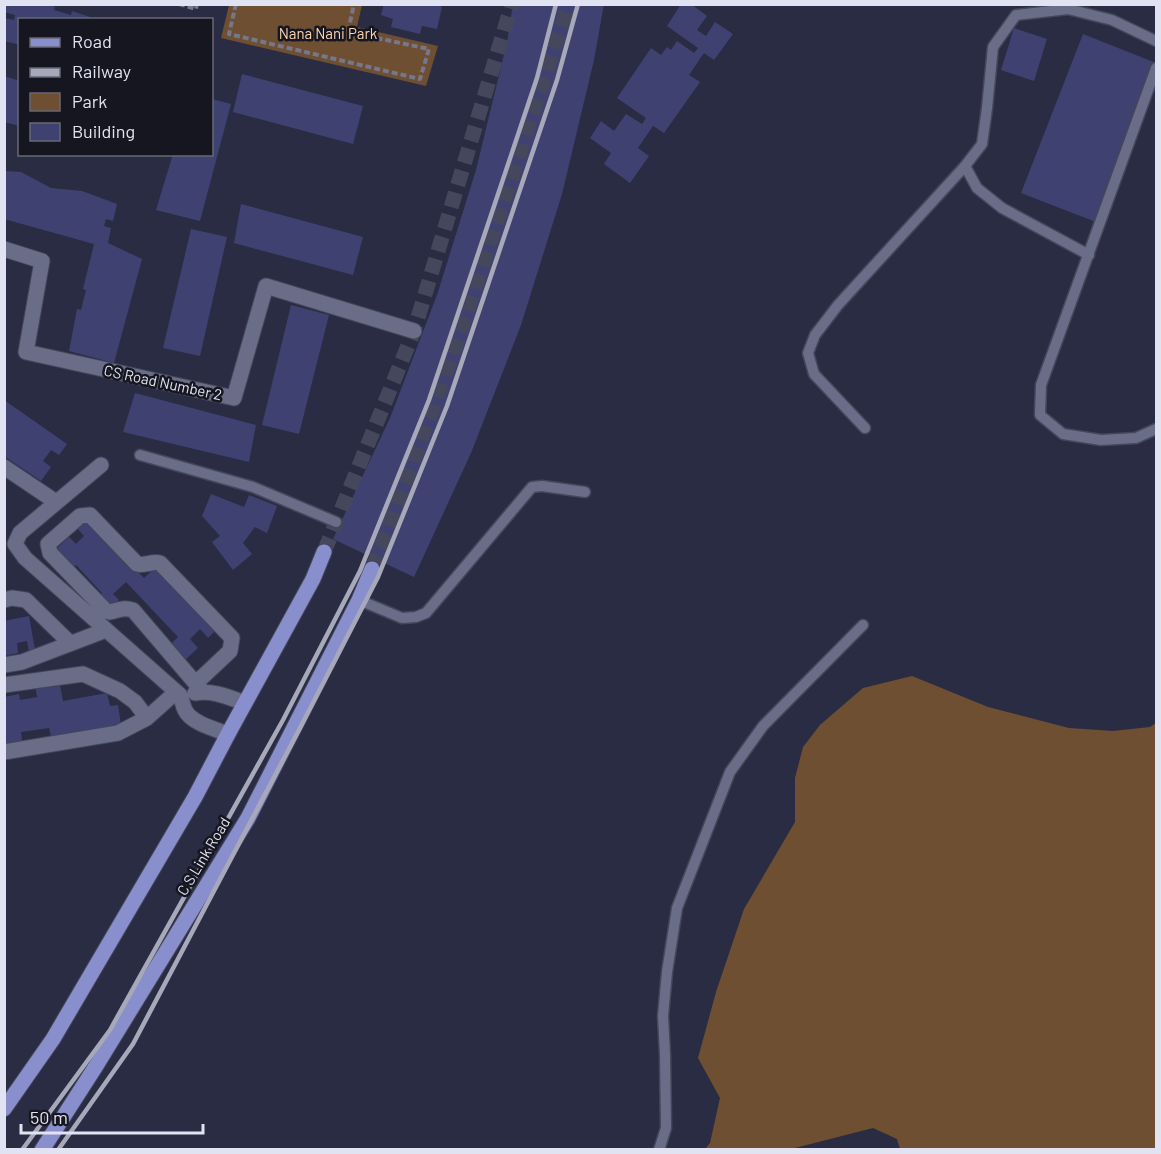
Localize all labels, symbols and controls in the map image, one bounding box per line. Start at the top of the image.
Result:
legend [18,18,213,156]
park label: Nana Nani Park [279,24,378,42]
text: Road [72,30,112,52]
text: Railway [72,60,131,82]
text: Park [72,90,107,112]
text: Building [72,120,135,142]
street label: CS Road Number 2 [102,361,224,403]
street label: C S Link Road [173,814,233,898]
scale bar [21,1097,202,1135]
text: 50 m [30,1106,68,1128]

